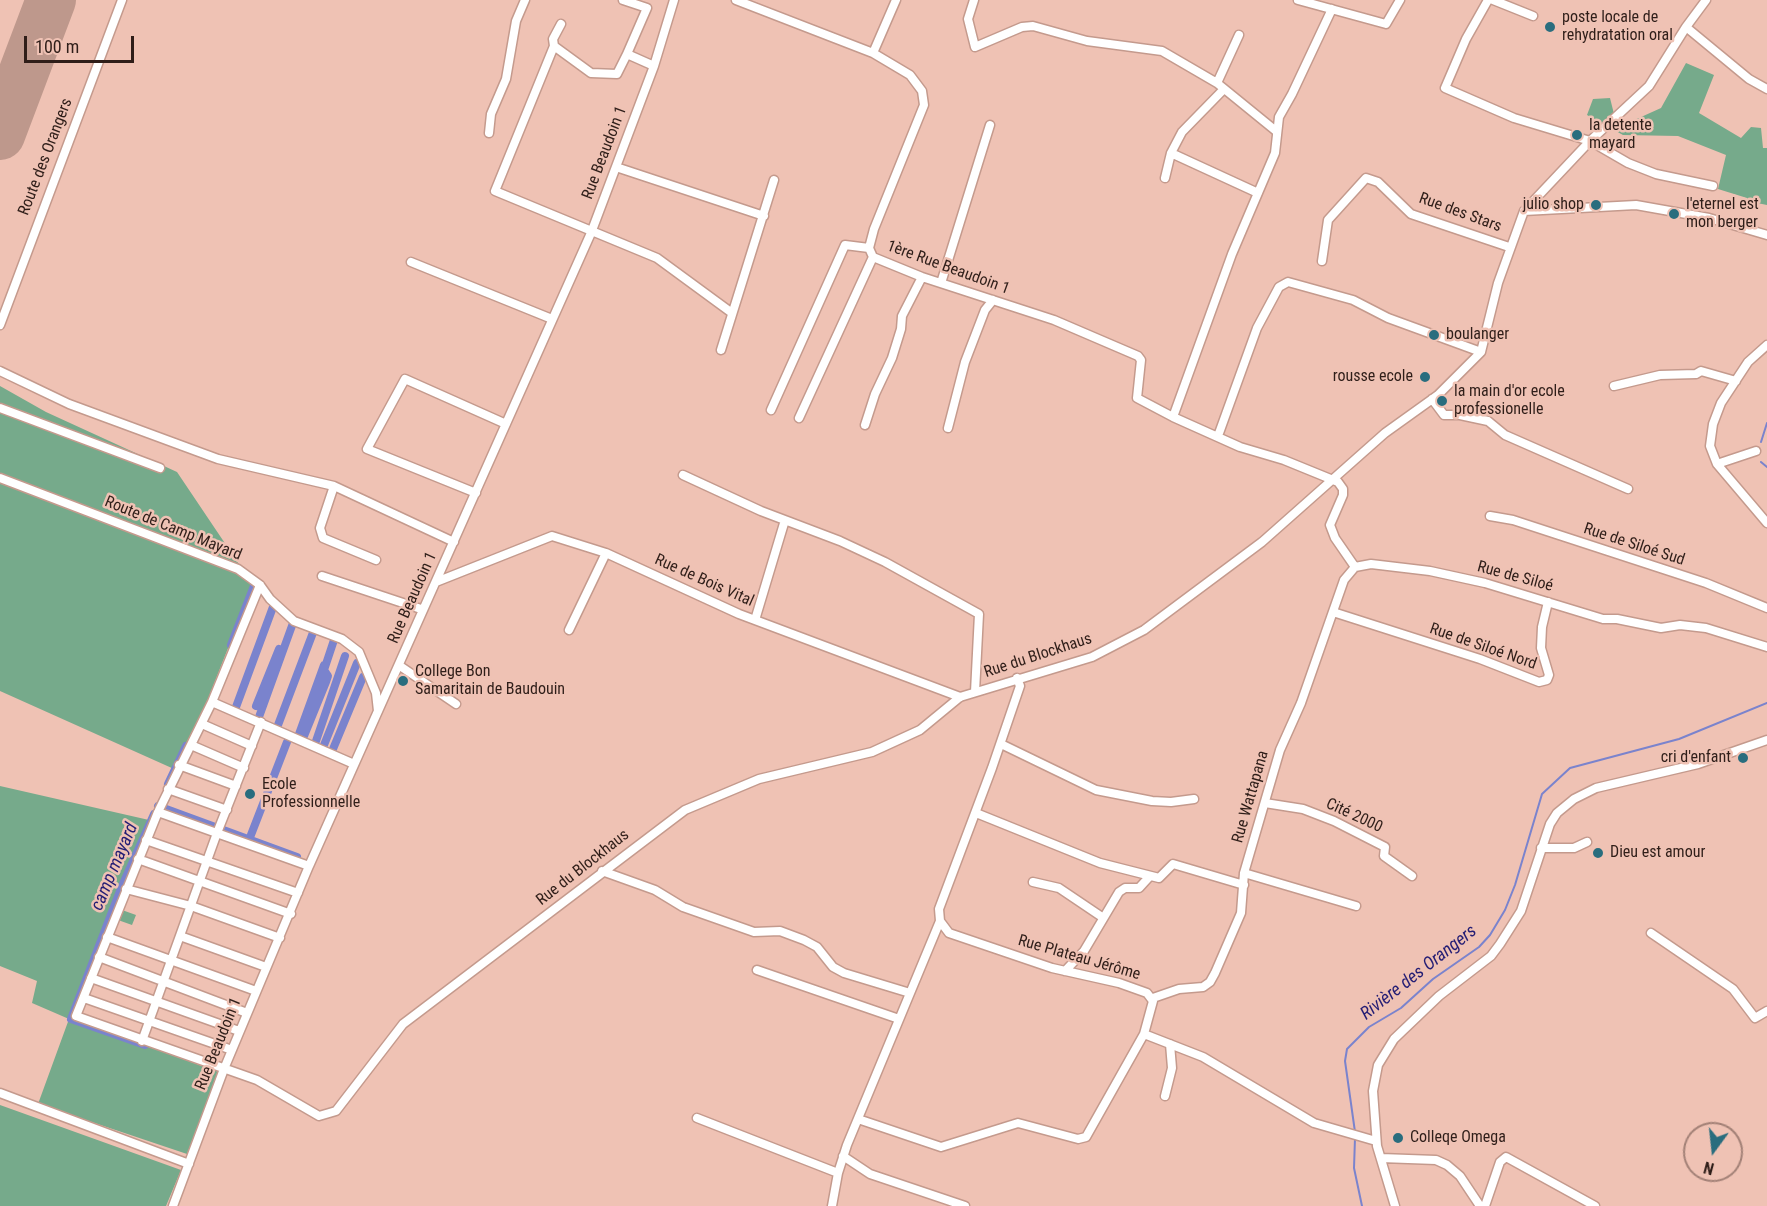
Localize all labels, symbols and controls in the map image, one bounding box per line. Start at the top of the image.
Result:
place label: poste locale de rehydratation oral [1562,8,1673,46]
marker: poste locale de rehydratation oral [1543,20,1557,34]
scale bar [27,24,136,62]
text: 100 m [35,36,79,57]
street label: Route des Orangers [15,96,77,218]
street label: Rue Beaudoin 1 [578,104,632,202]
place label: la detente mayard [1589,116,1652,154]
marker: la detente mayard [1570,128,1584,142]
street label: Rue des Stars [1416,189,1504,237]
place label: julio shop [1523,195,1584,215]
place label: l'eternel est mon berger [1686,195,1759,233]
marker: julio shop [1589,198,1603,212]
marker: l'eternel est mon berger [1667,207,1681,221]
street label: 1ère Rue Beaudoin 1 [884,237,1012,299]
place label: boulanger [1446,325,1509,345]
marker: boulanger [1427,328,1441,342]
place label: rousse ecole [1333,367,1413,387]
marker: rousse ecole [1418,370,1432,384]
place label: la main d'or ecole professionelle [1454,382,1565,420]
marker: la main d'or ecole professionelle [1435,394,1449,408]
street label: Route de Camp Mayard [102,493,244,565]
street label: Rue de Siloé Sud [1581,520,1687,570]
street label: Rue Beaudoin 1 [384,549,442,647]
street label: Rue de Bois Vital [651,551,757,611]
street label: Rue de Siloé [1475,558,1555,596]
street label: Rue de Siloé Nord [1427,620,1539,674]
street label: Rue du Blockhaus [982,630,1094,682]
place label: College Bon Samaritain de Baudouin [415,662,565,700]
marker: College Bon Samaritain de Baudouin [396,674,410,688]
place label: cri d'enfant [1661,748,1731,768]
street label: Rue Wattapana [1229,749,1273,845]
marker: cri d'enfant [1736,751,1750,765]
place label: Ecole Professionnelle [262,775,360,813]
marker: Ecole Professionnelle [243,787,257,801]
street label: Cité 2000 [1323,795,1385,837]
water label: camp mayard [87,820,143,914]
street label: Rue du Blockhaus [533,826,633,910]
place label: Dieu est amour [1610,843,1705,863]
marker: Dieu est amour [1591,846,1605,860]
water label: Rivière des Orangers [1357,921,1481,1025]
street label: Rue Plateau Jérôme [1016,931,1142,985]
street label: Rue Beaudoin 1 [192,995,246,1093]
north arrow [1683,1122,1743,1182]
place label: Colleqe Omega [1410,1128,1506,1148]
marker: Colleqe Omega [1391,1131,1405,1145]
text: N [1702,1157,1716,1178]

